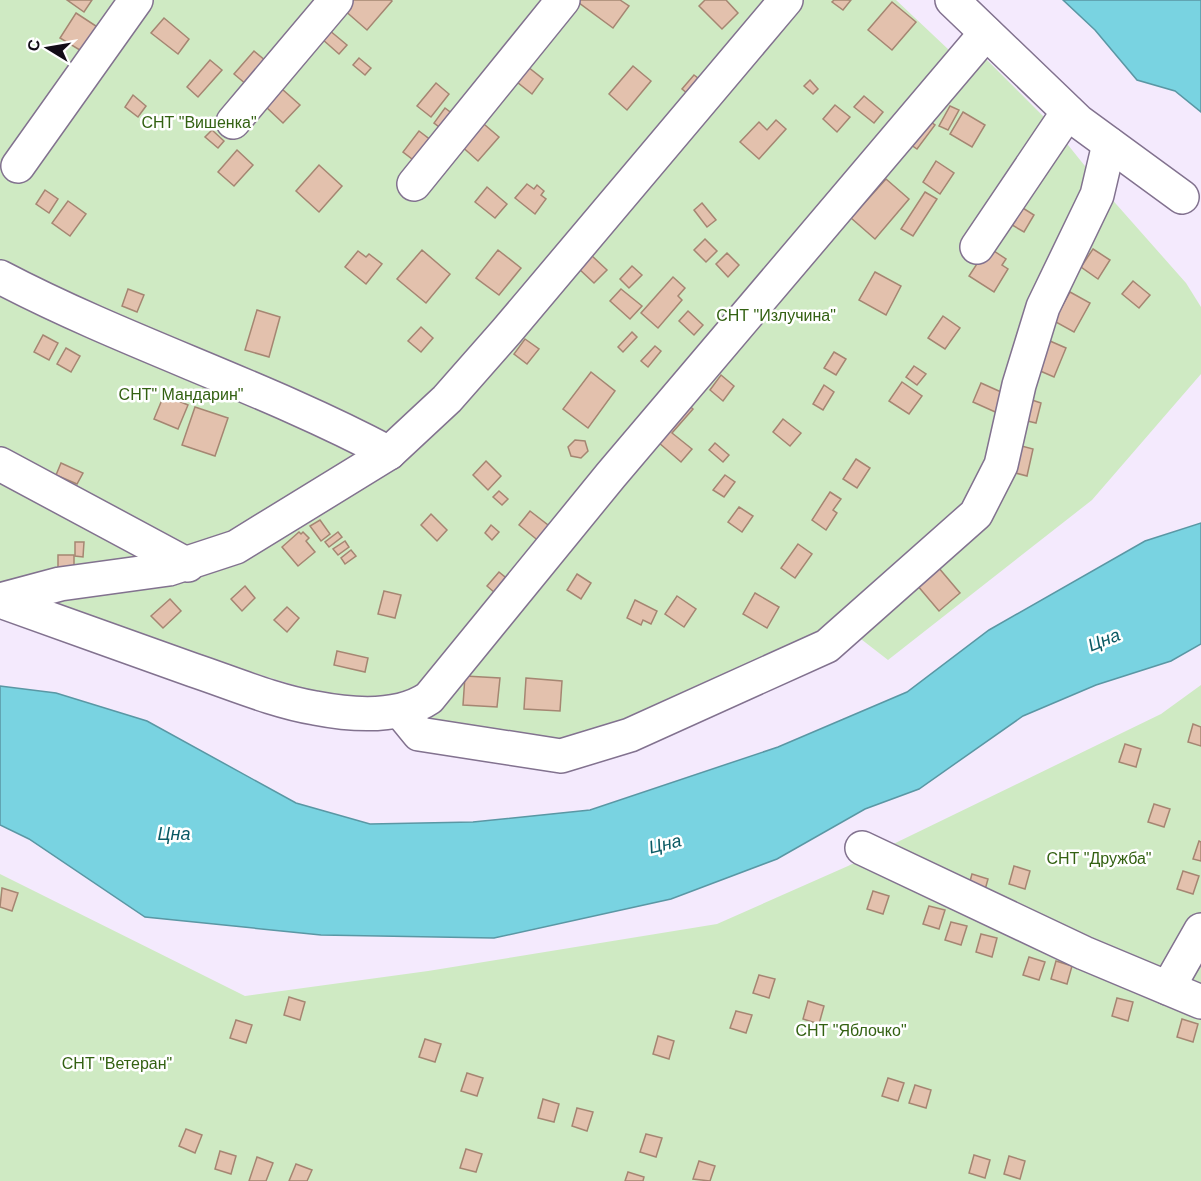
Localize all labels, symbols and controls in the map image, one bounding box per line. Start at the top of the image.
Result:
north arrow [18,18,78,78]
text: С [24,38,43,53]
park label: СНТ "Вишенка" [141,114,257,131]
park label: СНТ "Излучина" [716,307,836,324]
park label: СНТ" Мандарин" [119,386,243,403]
water label: Цна [1085,625,1123,655]
water label: Цна [157,824,191,844]
water label: Цна [647,830,683,858]
park label: СНТ "Дружба" [1047,850,1152,867]
park label: СНТ "Яблочко" [795,1022,907,1039]
park label: СНТ "Ветеран" [62,1055,172,1072]

